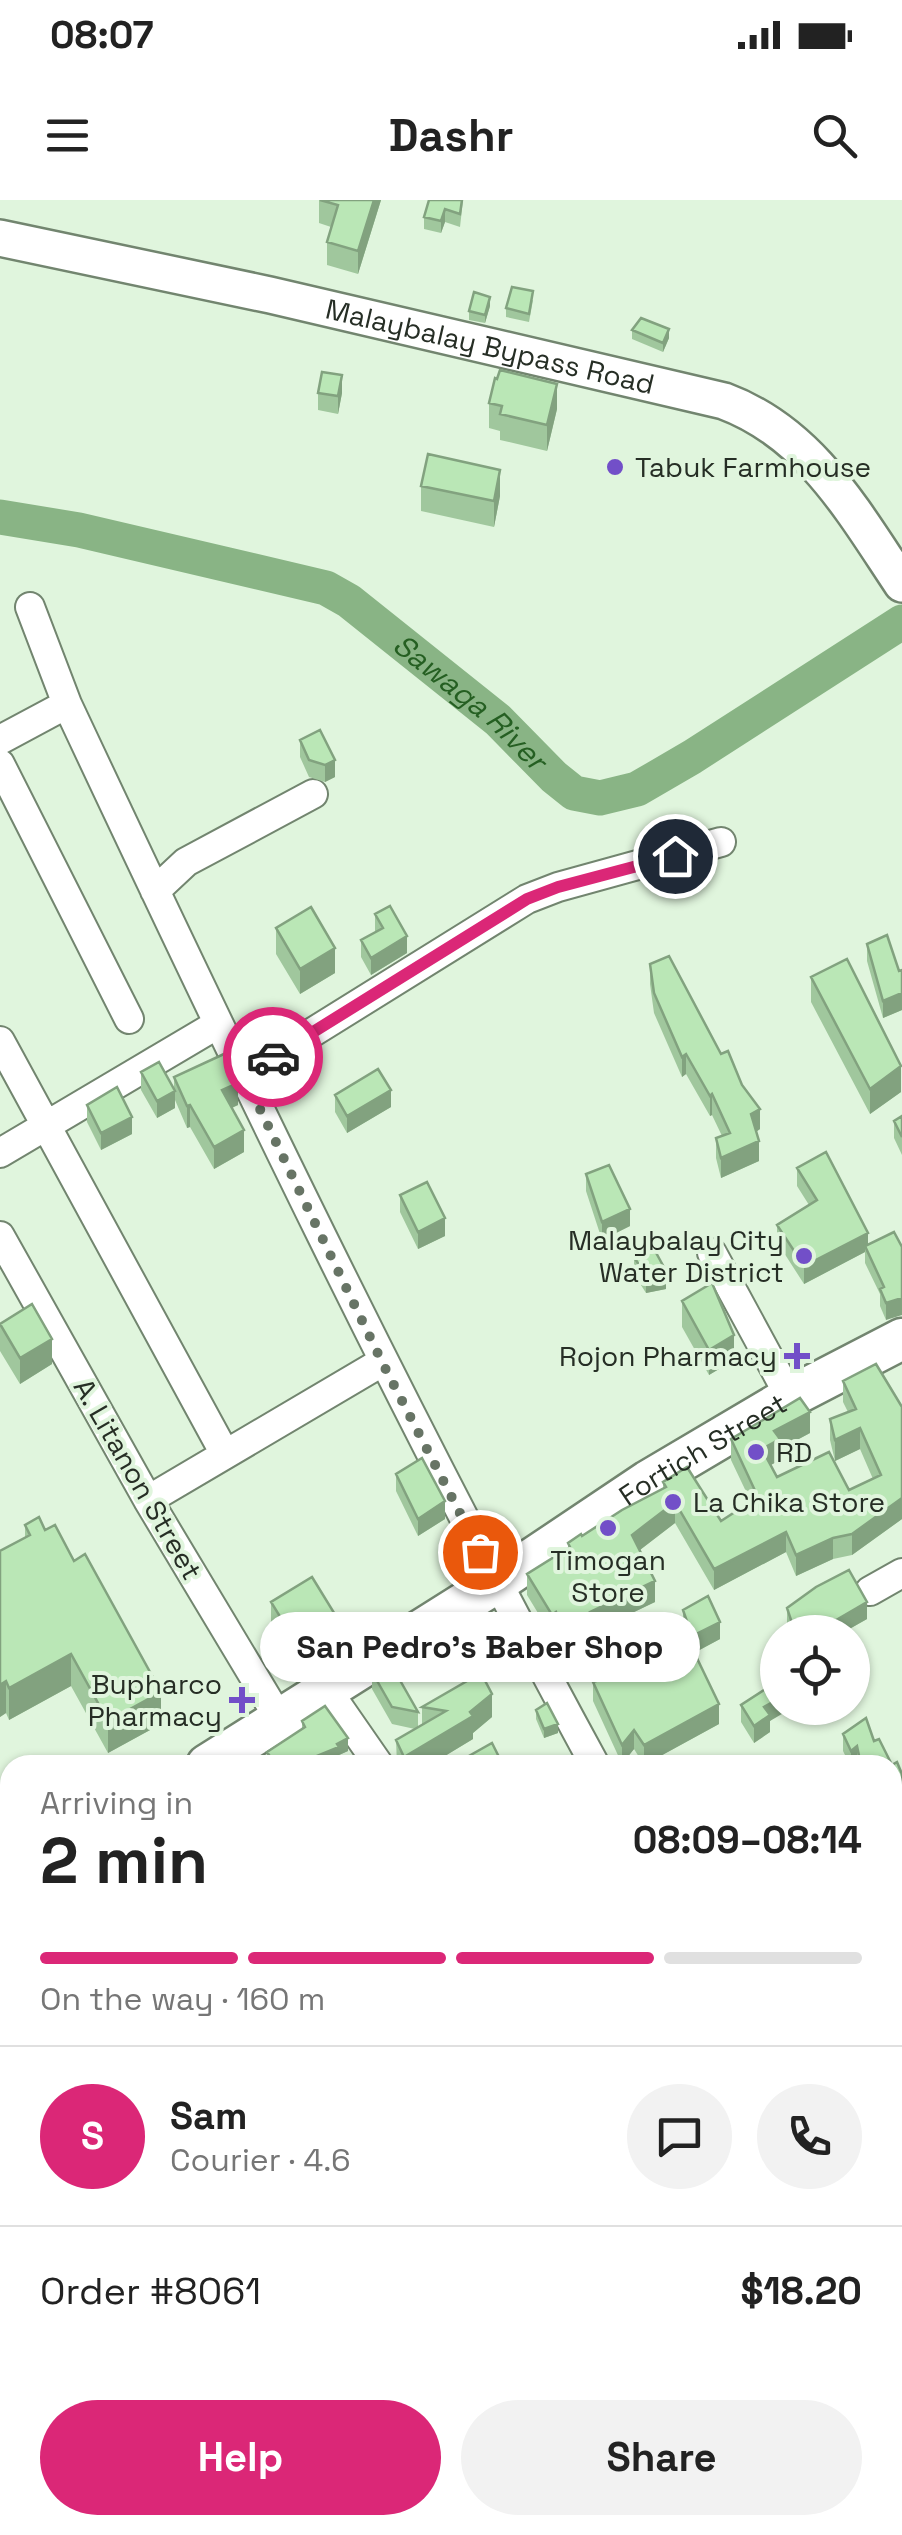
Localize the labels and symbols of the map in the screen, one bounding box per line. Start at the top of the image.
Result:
street label: Malaybalay Bypass Road [322,291,658,402]
place label: Tabuk Farmhouse [635,449,871,485]
marker: Tabuk Farmhouse [604,456,626,478]
water label: Sawaga River [385,625,558,780]
pin [633,814,718,899]
courier [223,1007,323,1107]
place label: Malaybalay City Water District [568,1222,784,1290]
marker: Malaybalay City Water District [793,1245,815,1267]
place label: Rojon Pharmacy [559,1338,777,1374]
marker: Rojon Pharmacy [786,1345,808,1367]
street label: A. Litanon Street [66,1372,210,1586]
street label: Fortich Street [612,1385,793,1513]
place label: RD [776,1434,812,1470]
marker: RD [745,1441,767,1463]
place label: La Chika Store [693,1484,885,1520]
marker: La Chika Store [662,1491,684,1513]
pin [438,1510,523,1595]
marker: Timogan Store [597,1517,619,1539]
place label: Timogan Store [550,1542,666,1610]
callout: San Pedro's Baber Shop [260,1612,700,1682]
place label: Bupharco Pharmacy [88,1666,222,1734]
marker: Bupharco Pharmacy [231,1689,253,1711]

